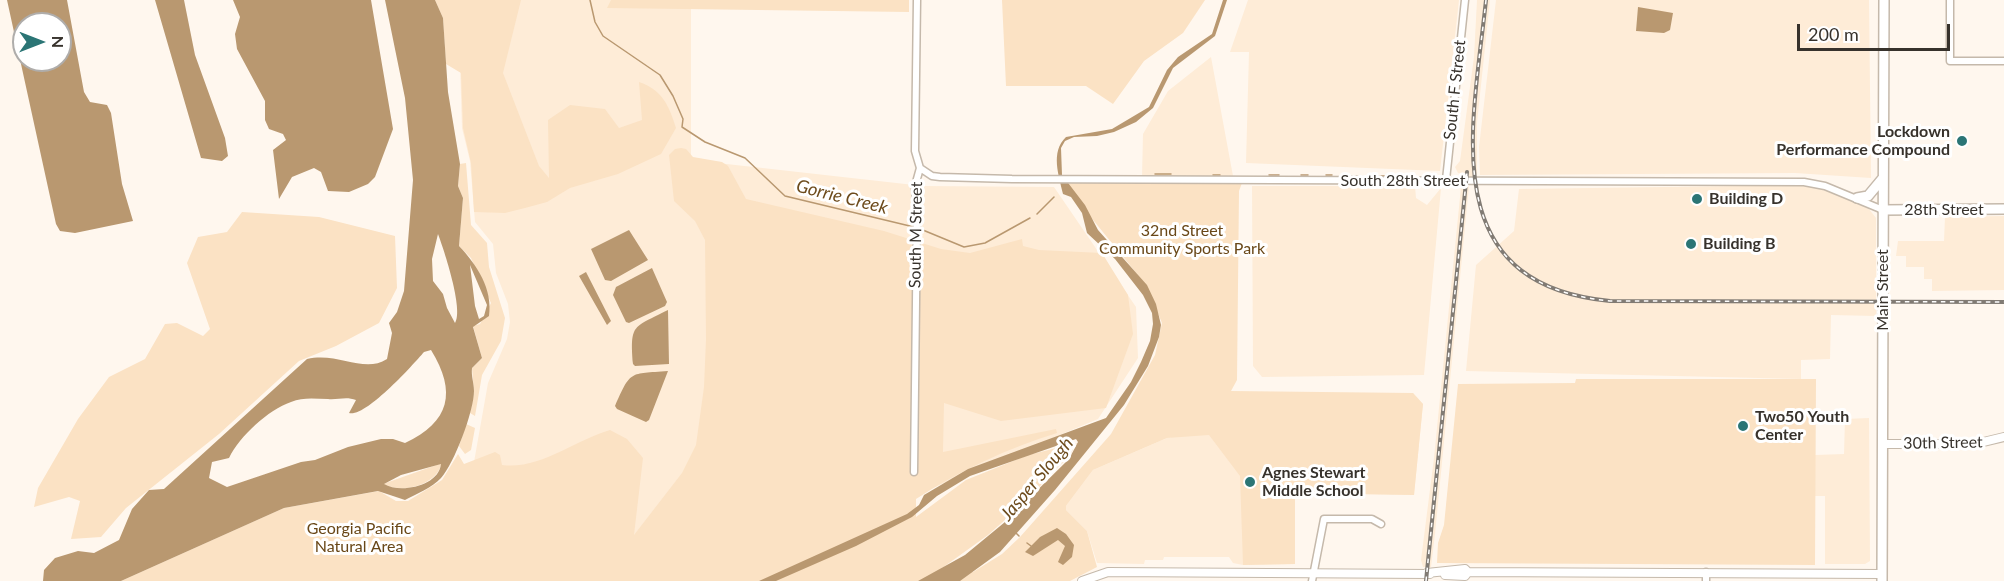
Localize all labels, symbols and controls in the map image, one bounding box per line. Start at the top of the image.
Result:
north arrow [12,12,72,72]
scale bar [1800,12,1953,50]
text: 200 m [1808,23,1859,45]
text: N [49,36,68,48]
street label: South F Street [1440,39,1470,141]
place label: Lockdown Performance Compound [1776,122,1950,160]
marker: Lockdown Performance Compound [1955,134,1969,148]
street label: South 28th Street [1341,171,1465,191]
water label: Gorrie Creek [794,175,890,219]
street label: South M Street [905,182,927,288]
place label: Building D [1709,189,1783,209]
marker: Building D [1690,192,1704,206]
street label: 28th Street [1904,200,1984,220]
park label: 32nd Street Community Sports Park [1099,221,1265,259]
place label: Building B [1703,234,1775,254]
marker: Building B [1684,237,1698,251]
street label: Main Street [1873,249,1893,331]
place label: Two50 Youth Center [1755,407,1849,445]
marker: Two50 Youth Center [1736,419,1750,433]
water label: Jasper Slough [996,433,1078,525]
street label: 30th Street [1903,433,1983,453]
place label: Agnes Stewart Middle School [1262,463,1366,501]
marker: Agnes Stewart Middle School [1243,475,1257,489]
park label: Georgia Pacific Natural Area [307,519,411,557]

